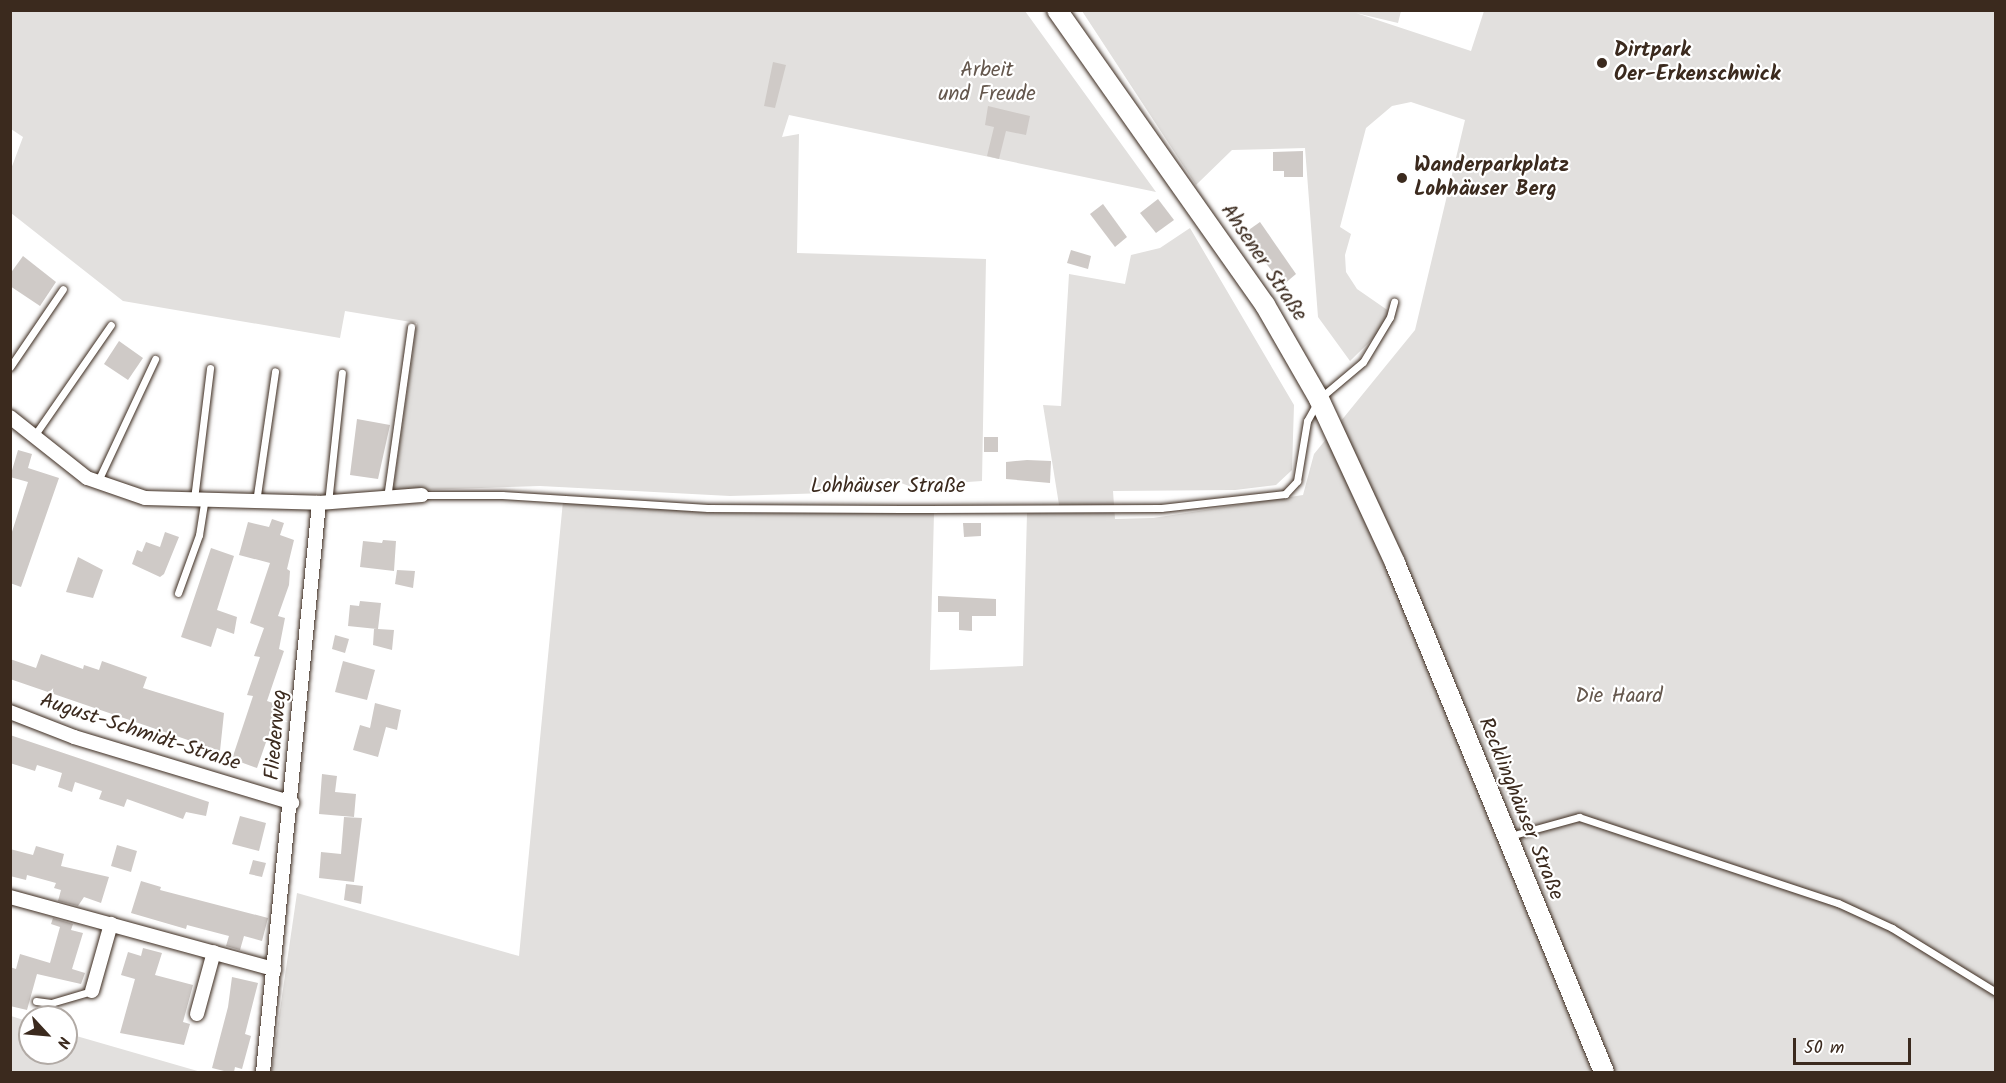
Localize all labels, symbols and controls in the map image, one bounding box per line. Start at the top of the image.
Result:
place label: Dirtpark Oer-Erkenschwick [1614,38,1780,88]
marker: Dirtpark Oer-Erkenschwick [1595,56,1609,70]
park label: Arbeit und Freude [938,58,1036,108]
place label: Wanderparkplatz Lohhäuser Berg [1414,153,1569,203]
marker: Wanderparkplatz Lohhäuser Berg [1395,171,1409,185]
street label: Ahsener Straße [1214,199,1312,327]
street label: Lohhäuser Straße [810,474,966,500]
park label: Die Haard [1575,684,1663,710]
street label: August-Schmidt-Straße [37,689,243,777]
street label: Fliederweg [260,689,294,781]
street label: Recklinghäuser Straße [1472,714,1568,904]
north arrow [18,1005,78,1065]
scale bar [1796,1026,1914,1064]
text: N [49,1032,76,1052]
text: 50 m [1804,1034,1844,1063]

